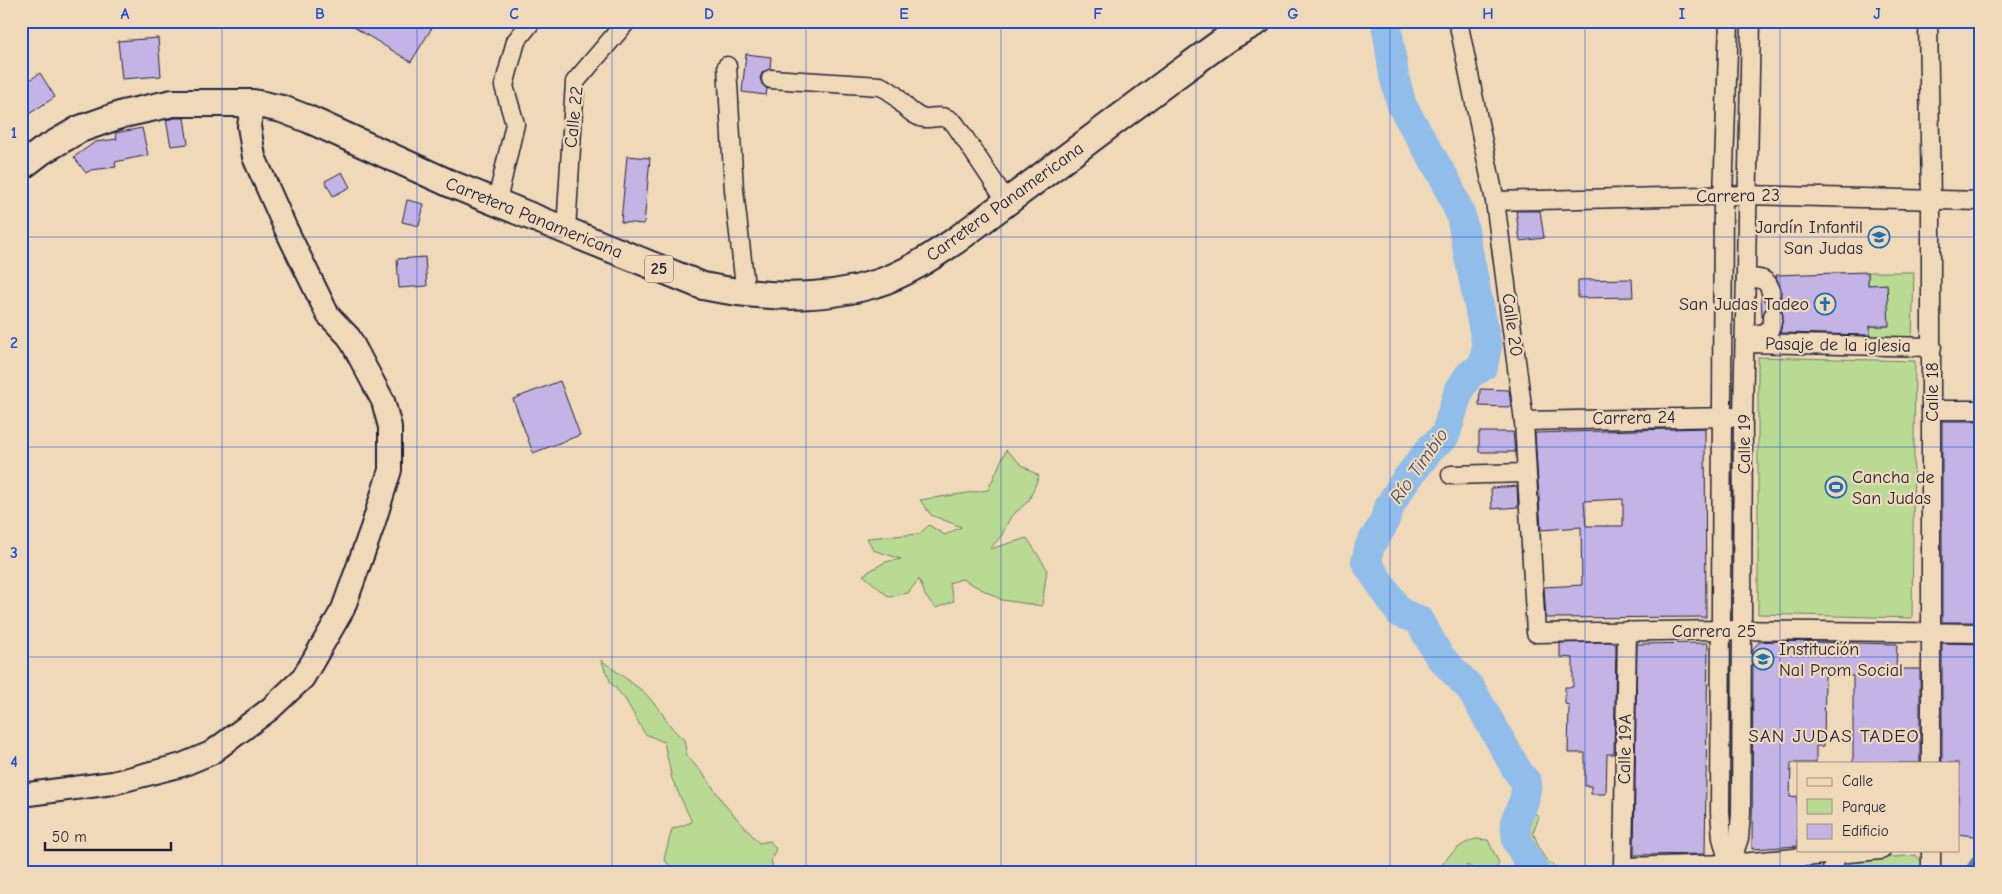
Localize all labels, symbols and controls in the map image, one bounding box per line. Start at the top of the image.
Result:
text: A [121,5,130,23]
text: B [315,5,325,23]
text: C [509,5,519,23]
text: D [704,5,714,23]
text: E [899,5,909,23]
text: F [1093,5,1103,23]
text: G [1287,5,1299,23]
text: H [1482,5,1494,23]
text: I [1679,5,1685,23]
text: J [1873,5,1881,23]
street label: Calle 22 [560,85,588,149]
text: 1 [11,124,17,142]
street label: Carretera Panamericana [922,138,1088,266]
street label: Carretera Panamericana [442,173,626,263]
street label: Carrera 23 [1696,185,1780,207]
place label: Jardín Infantil San Judas [1755,217,1863,259]
school or university icon: Jardín Infantil San Judas [1867,225,1891,249]
road number: 25 [645,255,673,282]
street label: Calle 20 [1497,292,1527,358]
church icon: San Judas Tadeo [1813,292,1837,316]
place label: San Judas Tadeo [1679,294,1809,315]
street label: Pasaje de la iglesia [1765,333,1911,357]
text: 2 [10,334,18,352]
street label: Calle 18 [1922,362,1943,422]
street label: Carrera 24 [1592,407,1676,429]
street label: Calle 19 [1734,414,1755,474]
water label: Río Timbio [1385,424,1453,508]
place label: Cancha de San Judas [1852,467,1934,509]
sports icon: Cancha de San Judas [1824,475,1848,499]
text: 3 [10,544,18,562]
street label: Carrera 25 [1672,621,1756,642]
place label: Institución Nal Prom Social [1779,639,1903,681]
school or university icon: Institución Nal Prom Social [1751,647,1775,671]
street label: Calle 19A [1614,714,1636,784]
district label: SAN JUDAS TADEO [1748,725,1920,747]
text: 4 [10,753,18,771]
legend [1797,762,1960,852]
text: Calle [1842,772,1874,790]
text: Parque [1842,798,1887,816]
scale bar [45,819,171,851]
text: Edificio [1842,822,1889,840]
text: 50 m [52,828,87,846]

